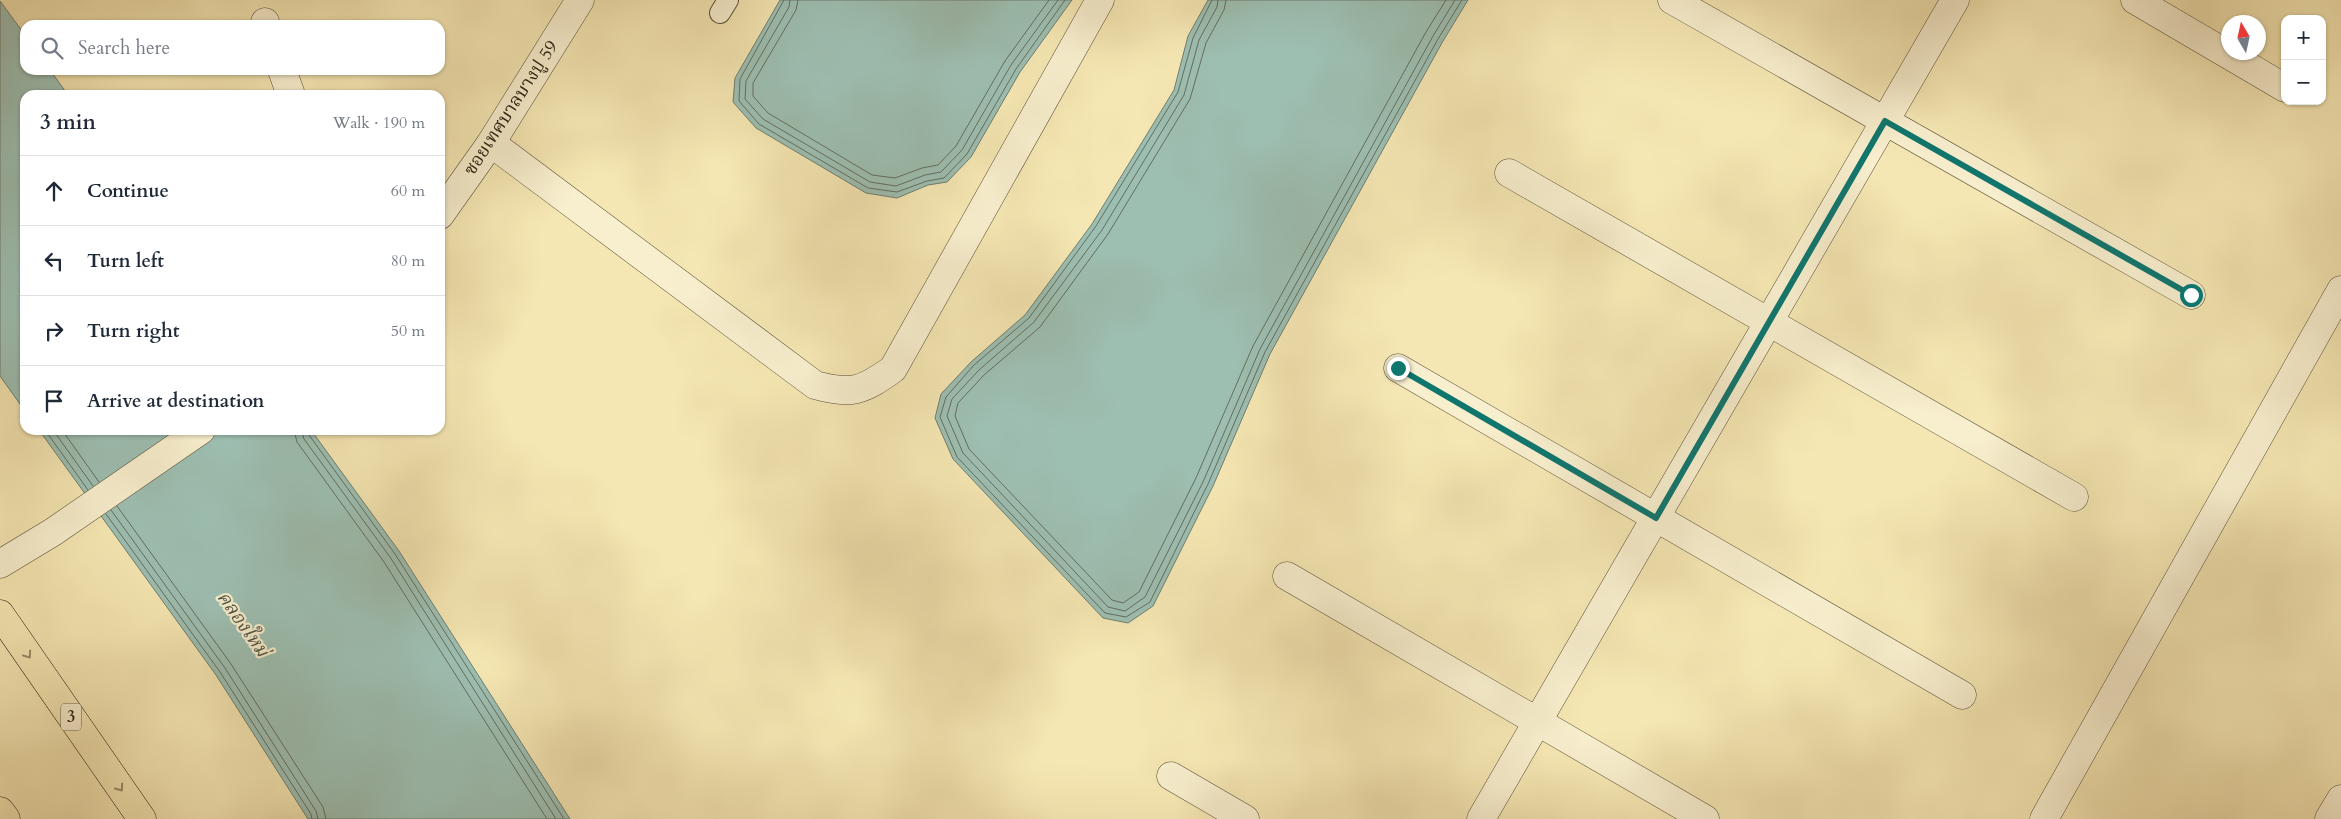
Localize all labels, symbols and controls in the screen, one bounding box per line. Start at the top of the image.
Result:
north arrow [2221,15,2266,60]
map controls [2281,15,2326,105]
button: + [2281,15,2326,60]
search box [20,20,445,75]
icon: search [38,34,66,62]
text: Search here [78,35,170,61]
street label: ซอยเทศบาลบางปู 59 [458,36,564,180]
button: − [2281,60,2326,105]
text: 3 min [40,108,96,137]
text: Walk · 190 m [333,112,425,134]
icon: ahead [40,177,68,205]
text: Continue [87,178,169,204]
text: 60 m [391,180,425,202]
icon: left [40,247,68,275]
text: Turn left [87,248,164,274]
text: 80 m [391,250,425,272]
route start [2180,284,2203,307]
icon: right [40,317,68,345]
text: Turn right [87,318,179,344]
text: 50 m [391,320,425,342]
route end [1387,357,1410,380]
icon: arrive [40,387,68,415]
text: Arrive at destination [87,388,264,414]
water label: คลองใหม่ [211,585,278,665]
one-way arrow [22,649,31,658]
road number: 3 [61,704,81,730]
one-way arrow [114,782,123,792]

